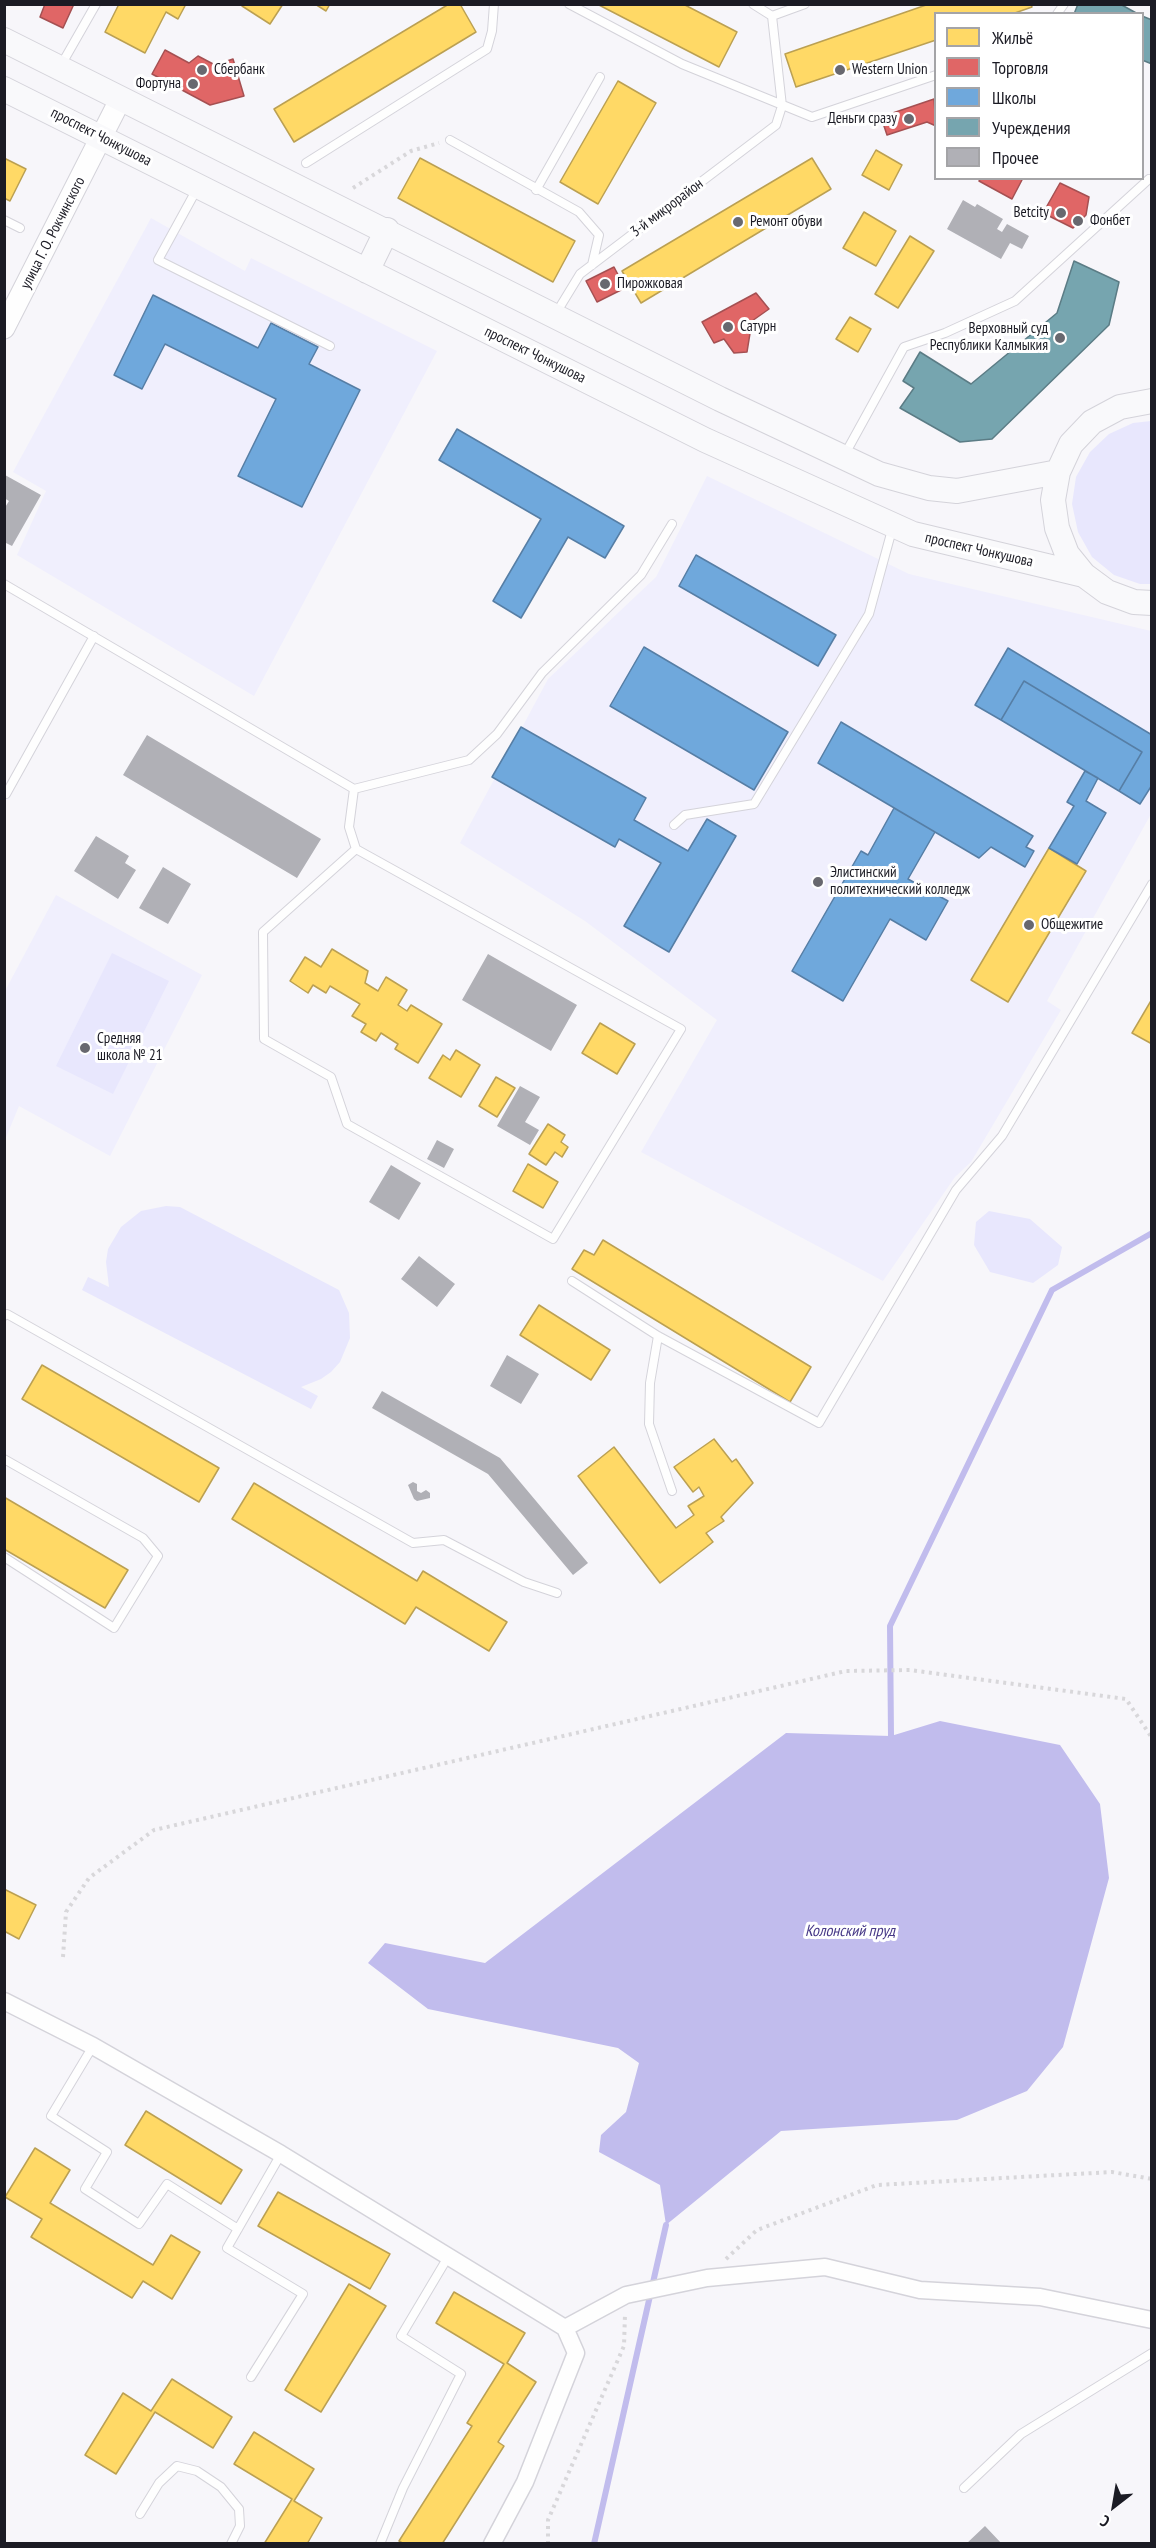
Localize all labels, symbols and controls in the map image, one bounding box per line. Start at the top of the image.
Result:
legend [934,12,1144,180]
text: Жильё [992,26,1033,49]
text: Торговля [992,56,1048,79]
place label: Сбербанк [214,61,265,79]
place label: Western Union [852,61,928,79]
marker: Сбербанк [195,63,209,77]
marker: Western Union [833,63,847,77]
place label: Фортуна [136,75,181,93]
marker: Фортуна [186,77,200,91]
text: Школы [992,86,1036,109]
street label: проспект Чонкушова [48,104,154,170]
place label: Деньги сразу [828,110,897,128]
marker: Деньги сразу [902,112,916,126]
text: Учреждения [992,116,1070,139]
text: Прочее [992,146,1039,169]
street label: улица Г. О. Рокчинского [17,174,89,292]
street label: 3-й микрорайон [627,175,707,241]
place label: Betcity [1013,204,1049,222]
marker: Betcity [1054,206,1068,220]
place label: Фонбет [1090,212,1130,230]
place label: Ремонт обуви [750,213,822,231]
marker: Фонбет [1071,214,1085,228]
marker: Ремонт обуви [731,215,745,229]
place label: Пирожковая [617,275,682,293]
marker: Пирожковая [598,277,612,291]
place label: Сатурн [740,318,776,336]
marker: Сатурн [721,320,735,334]
place label: Верховный суд Республики Калмыкия [930,320,1048,355]
street label: проспект Чонкушова [481,323,589,387]
marker: Верховный суд Республики Калмыкия [1053,331,1067,345]
street label: проспект Чонкушова [923,529,1035,571]
place label: Элистинский политехнический колледж [830,864,970,899]
marker: Элистинский политехнический колледж [811,875,825,889]
place label: Общежитие [1041,916,1103,934]
marker: Общежитие [1022,918,1036,932]
place label: Средняя школа № 21 [97,1030,162,1065]
marker: Средняя школа № 21 [78,1041,92,1055]
water label: Колонский пруд [805,1921,895,1941]
north arrow [1084,2476,1144,2536]
text: С [1096,2511,1113,2532]

